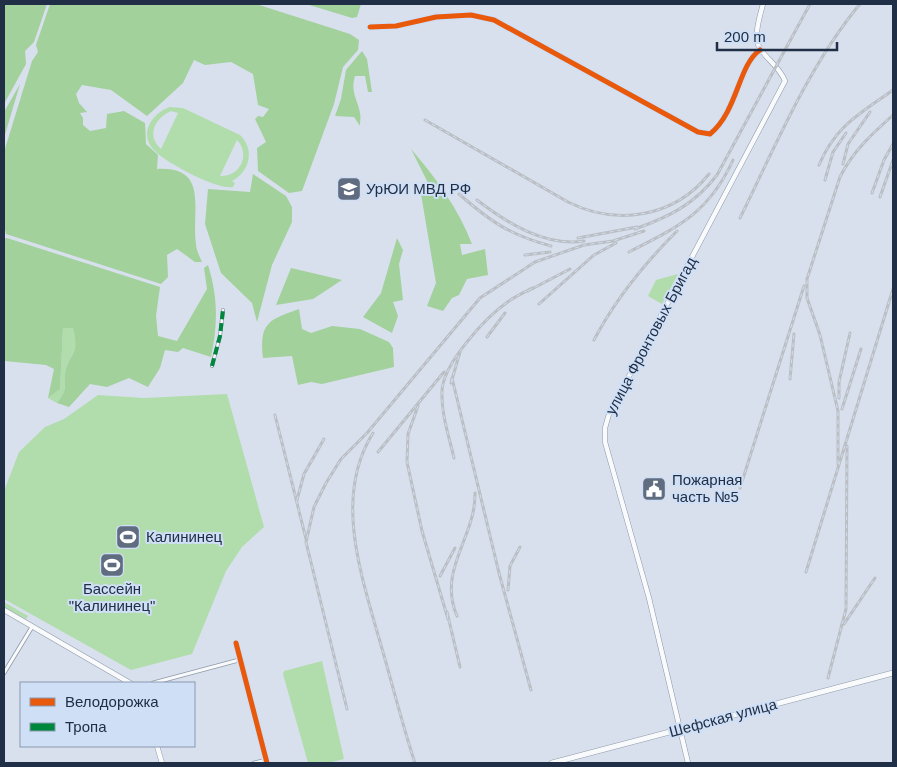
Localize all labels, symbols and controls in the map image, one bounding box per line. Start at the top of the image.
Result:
scale bar [717,20,837,52]
text: 200 m [724,28,766,45]
school or university icon: УрЮИ МВД РФ [336,176,362,202]
place label: УрЮИ МВД РФ [366,180,471,197]
street label: улица Фронтовых Бригад [602,254,699,417]
place label: Пожарная часть №5 [672,471,742,505]
public building icon: Пожарная часть №5 [641,476,667,502]
sports icon: Калининец [115,524,141,550]
place label: Калининец [146,528,223,545]
sports icon: Бассейн "Калининец" [99,552,125,578]
place label: Бассейн "Калининец" [69,580,155,614]
legend [20,682,195,747]
text: Велодорожка [65,693,159,710]
street label: Шефская улица [667,695,779,740]
text: Тропа [65,718,107,735]

